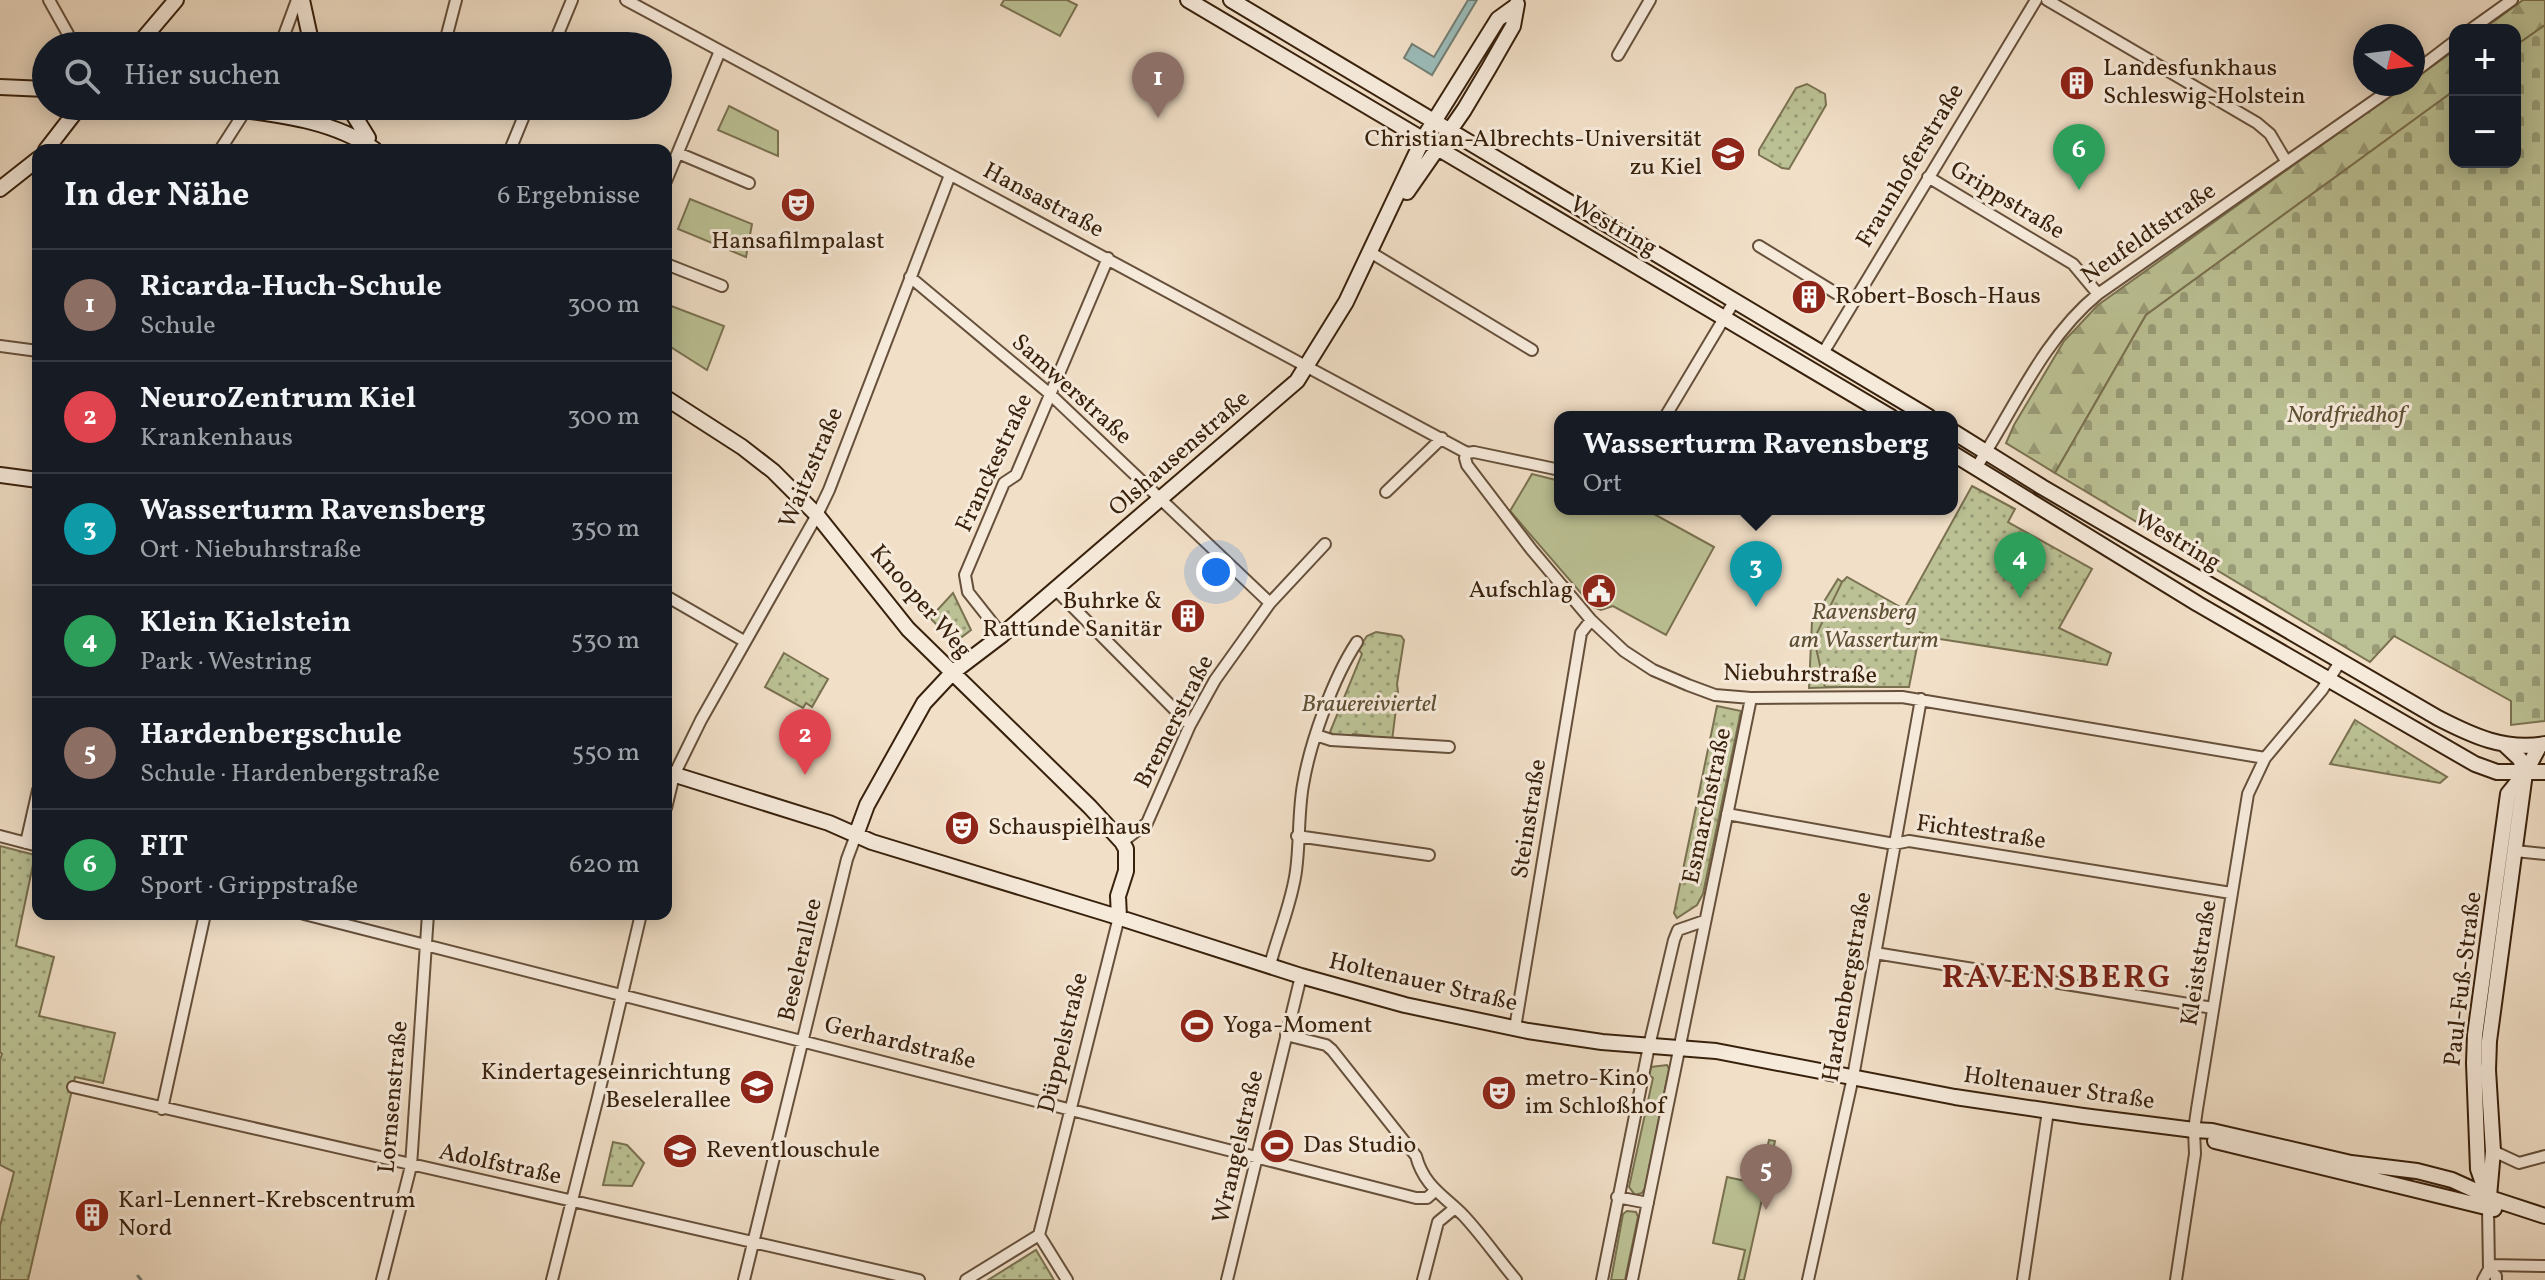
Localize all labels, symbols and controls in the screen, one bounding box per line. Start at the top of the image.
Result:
north arrow [2353,24,2425,96]
map controls [2449,24,2521,168]
button: + [2449,24,2521,96]
search box [32,32,672,120]
pin: 1 [1132,52,1184,118]
place label: Landesfunkhaus Schleswig-Holstein [2103,52,2306,114]
icon: search [60,54,104,98]
text: Hier suchen [124,55,281,97]
building icon: Landesfunkhaus Schleswig-Holstein [2058,64,2096,102]
street label: Fraunhoferstraße [1849,78,1973,254]
button: − [2449,96,2521,168]
place label: Christian-Albrechts-Universität zu Kiel [1365,123,1702,185]
pin: 6 [2053,124,2105,190]
school or university icon: Christian-Albrechts-Universität zu Kiel [1709,135,1747,173]
street label: Grippstraße [1943,153,2071,249]
street label: Hansastraße [976,155,1110,247]
text: In der Nähe [64,173,249,220]
street label: Neufeldtstraße [2075,175,2223,293]
text: 6 Ergebnisse [497,178,640,214]
theatre icon: Hansafilmpalast [779,186,817,224]
street label: Westring [1563,188,1663,266]
place label: Hansafilmpalast [711,225,885,259]
text: Ricarda-Huch-Schule [140,266,442,308]
building icon: Robert-Bosch-Haus [1790,278,1828,316]
place label: Robert-Bosch-Haus [1835,280,2041,314]
text: 1 [85,287,95,323]
text: 300 m [567,287,640,323]
text: Schule [140,308,216,344]
street label: Samwerstraße [1003,327,1139,453]
text: NeuroZentrum Kiel [140,378,416,420]
street label: Olshausenstraße [1102,383,1258,525]
street label: Franckestraße [948,388,1042,538]
text: 2 [83,399,97,435]
text: 300 m [567,399,640,435]
park label: Nordfriedhof [2287,399,2410,433]
street label: Waitzstraße [771,402,853,534]
popup [1554,411,1958,515]
text: Krankenhaus [140,420,293,456]
text: Wasserturm Ravensberg [1583,424,1929,466]
text: Ort [1583,466,1622,502]
text: Wasserturm Ravensberg [140,490,486,532]
street label: Westring [2127,502,2227,580]
text: 3 [83,511,97,547]
text: 350 m [571,511,640,547]
text: Ort · Niebuhrstraße [140,532,361,568]
pin: 4 [1994,532,2046,598]
street label: Knooper Weg [861,538,979,666]
pin: 3 [1730,541,1782,607]
your location [1196,552,1236,592]
public building icon: Aufschlag [1580,572,1618,610]
place label: Aufschlag [1469,574,1573,608]
place label: Buhrke & Rattunde Sanitär [983,585,1162,647]
park label: Ravensberg am Wasserturm [1789,596,1939,658]
building icon: Buhrke & Rattunde Sanitär [1169,597,1207,635]
text: Klein Kielstein [140,602,351,644]
text: 4 [82,623,98,659]
text: 530 m [571,623,640,659]
text: Park · Westring [140,644,312,680]
street label: Bremerstraße [1127,649,1223,795]
street label: Niebuhrstraße [1723,657,1877,693]
park label: Brauereiviertel [1301,688,1437,722]
pin: 2 [779,709,831,775]
text: Hardenbergschule [140,714,402,756]
street label: Esmarchstraße [1675,725,1741,887]
text: 5 [84,735,96,771]
text: 550 m [572,735,640,771]
text: Schule · Hardenbergstraße [140,756,440,792]
street label: Steinstraße [1504,757,1556,881]
street label: Fichtestraße [1914,807,2048,859]
theatre icon: Schauspielhaus [943,809,981,847]
place label: Schauspielhaus [988,811,1151,845]
text: FIT [140,826,188,868]
text: 6 [83,847,97,883]
text: 620 m [569,847,640,883]
text: Sport · Grippstraße [140,868,358,904]
street label: Hardenbergstraße [1815,889,1881,1085]
street label: Paul-Fuß-Straße [2436,890,2492,1068]
street label: Beselerallee [770,895,832,1025]
street label: Kleiststraße [2173,898,2227,1028]
street label: Holtenauer Straße [1325,945,1521,1021]
district label: RAVENSBERG [1942,957,2172,1001]
street label: Düppelstraße [1030,969,1098,1117]
sports icon: Yoga-Moment [1178,1007,1216,1045]
street label: Gerhardstraße [821,1009,979,1079]
place label: Yoga-Moment [1223,1009,1373,1043]
street label: Lornsenstraße [370,1019,418,1175]
place label: Kindertageseinrichtung Beselerallee [481,1056,731,1118]
street label: Holtenauer Straße [1961,1059,2157,1119]
place label: metro-Kino im Schloßhof [1525,1062,1668,1124]
street label: Wrangelstraße [1205,1067,1273,1227]
school or university icon: Kindertageseinrichtung Beselerallee [738,1068,776,1106]
theatre icon: metro-Kino im Schloßhof [1480,1074,1518,1112]
sports icon: Das Studio [1258,1127,1296,1165]
place label: Das Studio [1303,1129,1416,1163]
school or university icon: Reventlouschule [661,1132,699,1170]
place label: Reventlouschule [706,1134,880,1168]
street label: Adolfstraße [436,1135,564,1195]
pin: 5 [1740,1144,1792,1210]
place label: Karl-Lennert-Krebscentrum Nord [118,1184,416,1246]
building icon: Karl-Lennert-Krebscentrum Nord [73,1196,111,1234]

